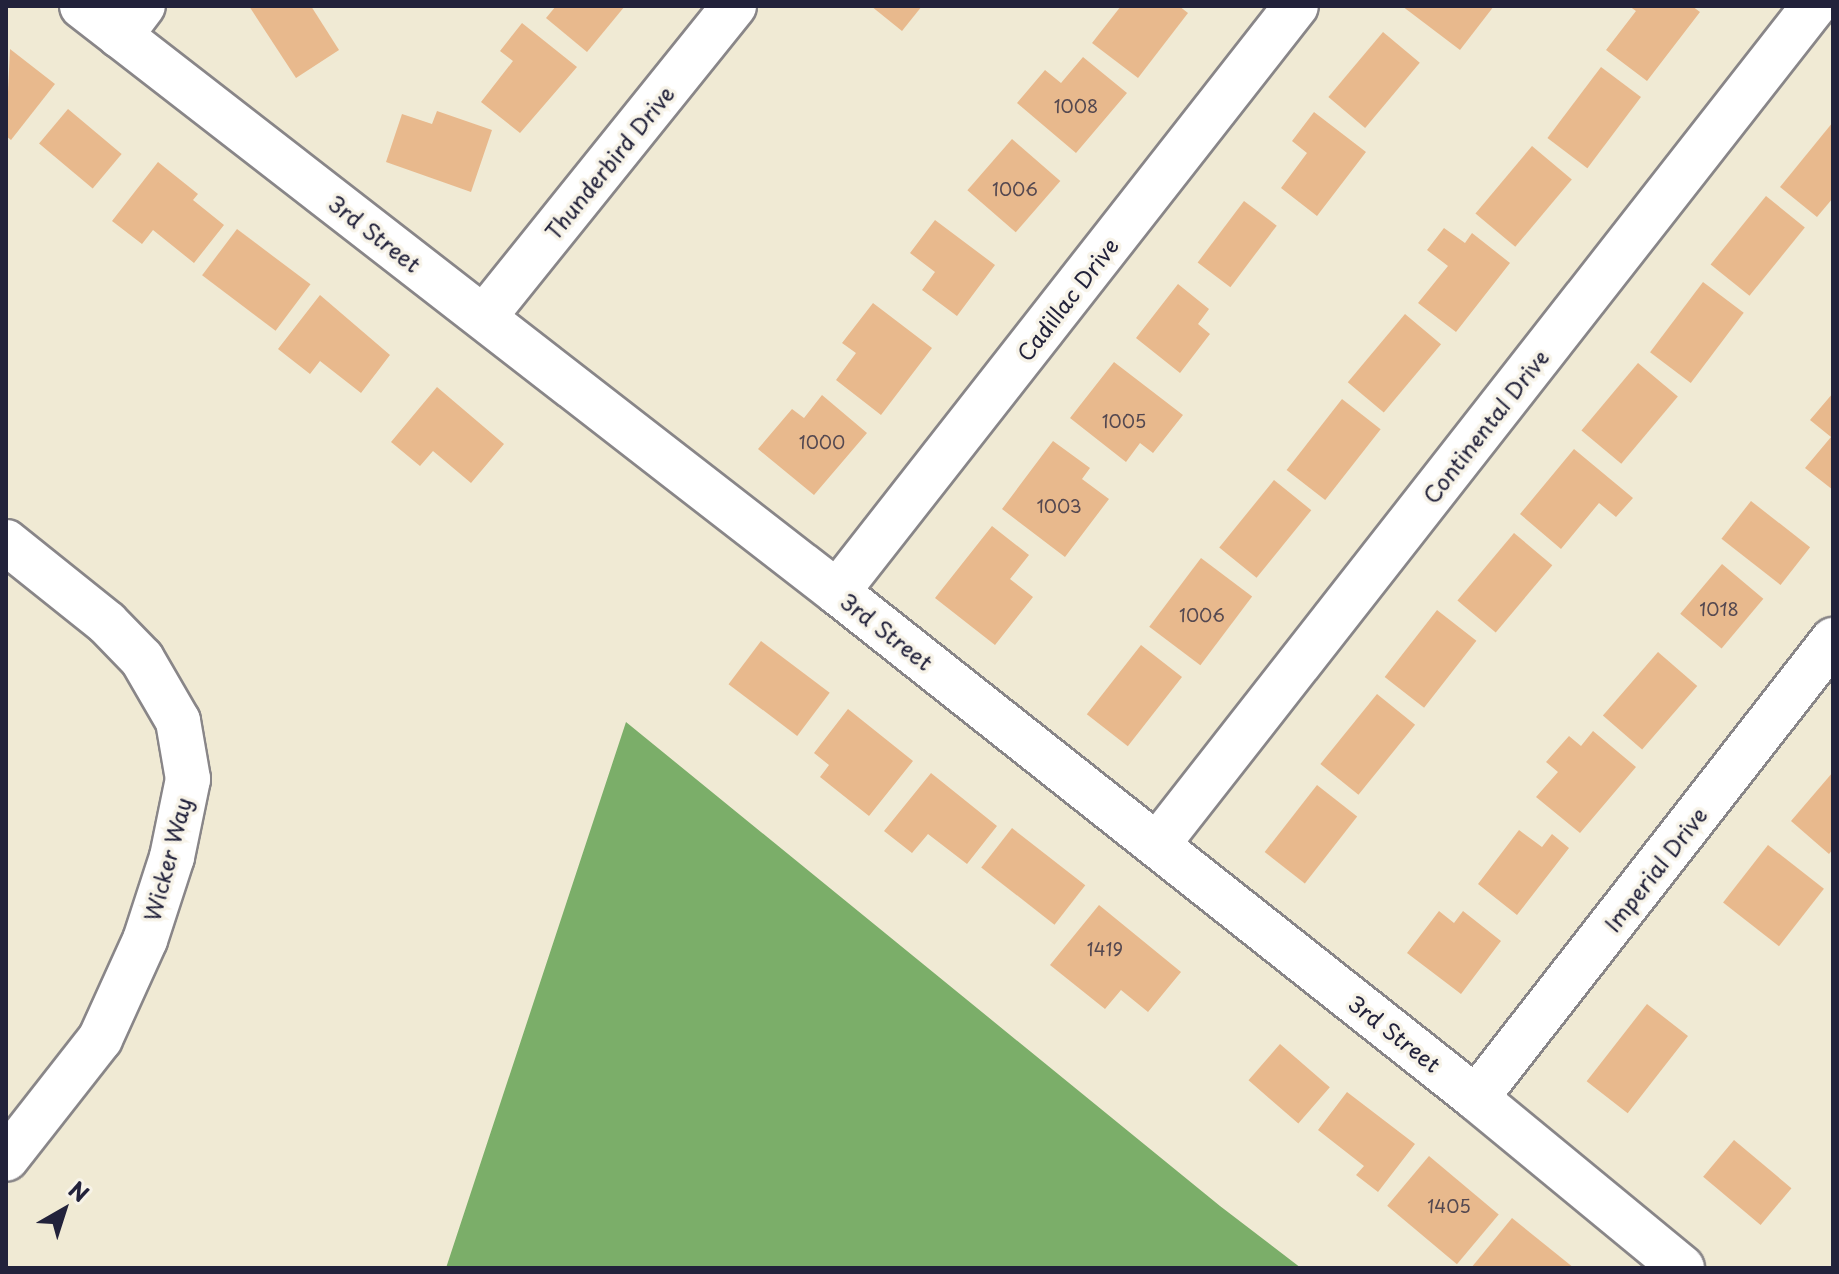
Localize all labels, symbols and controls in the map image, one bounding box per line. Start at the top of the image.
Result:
street label: Thunderbird Drive [538,79,680,245]
house number: 1008 [1054,95,1098,117]
house number: 1006 [992,178,1038,200]
street label: 3rd Street [323,189,427,277]
street label: Cadillac Drive [1011,232,1123,366]
street label: Continental Drive [1416,343,1554,509]
house number: 1005 [1102,410,1146,432]
house number: 1000 [799,431,845,453]
house number: 1003 [1036,495,1082,517]
street label: 3rd Street [835,587,939,675]
house number: 1018 [1699,598,1739,620]
house number: 1006 [1179,604,1225,626]
street label: Wicker Way [138,793,196,925]
street label: Imperial Drive [1598,801,1712,937]
house number: 1419 [1087,938,1123,960]
street label: 3rd Street [1343,989,1447,1077]
north arrow [24,1170,104,1250]
text: N [62,1173,97,1209]
house number: 1405 [1427,1195,1471,1217]

